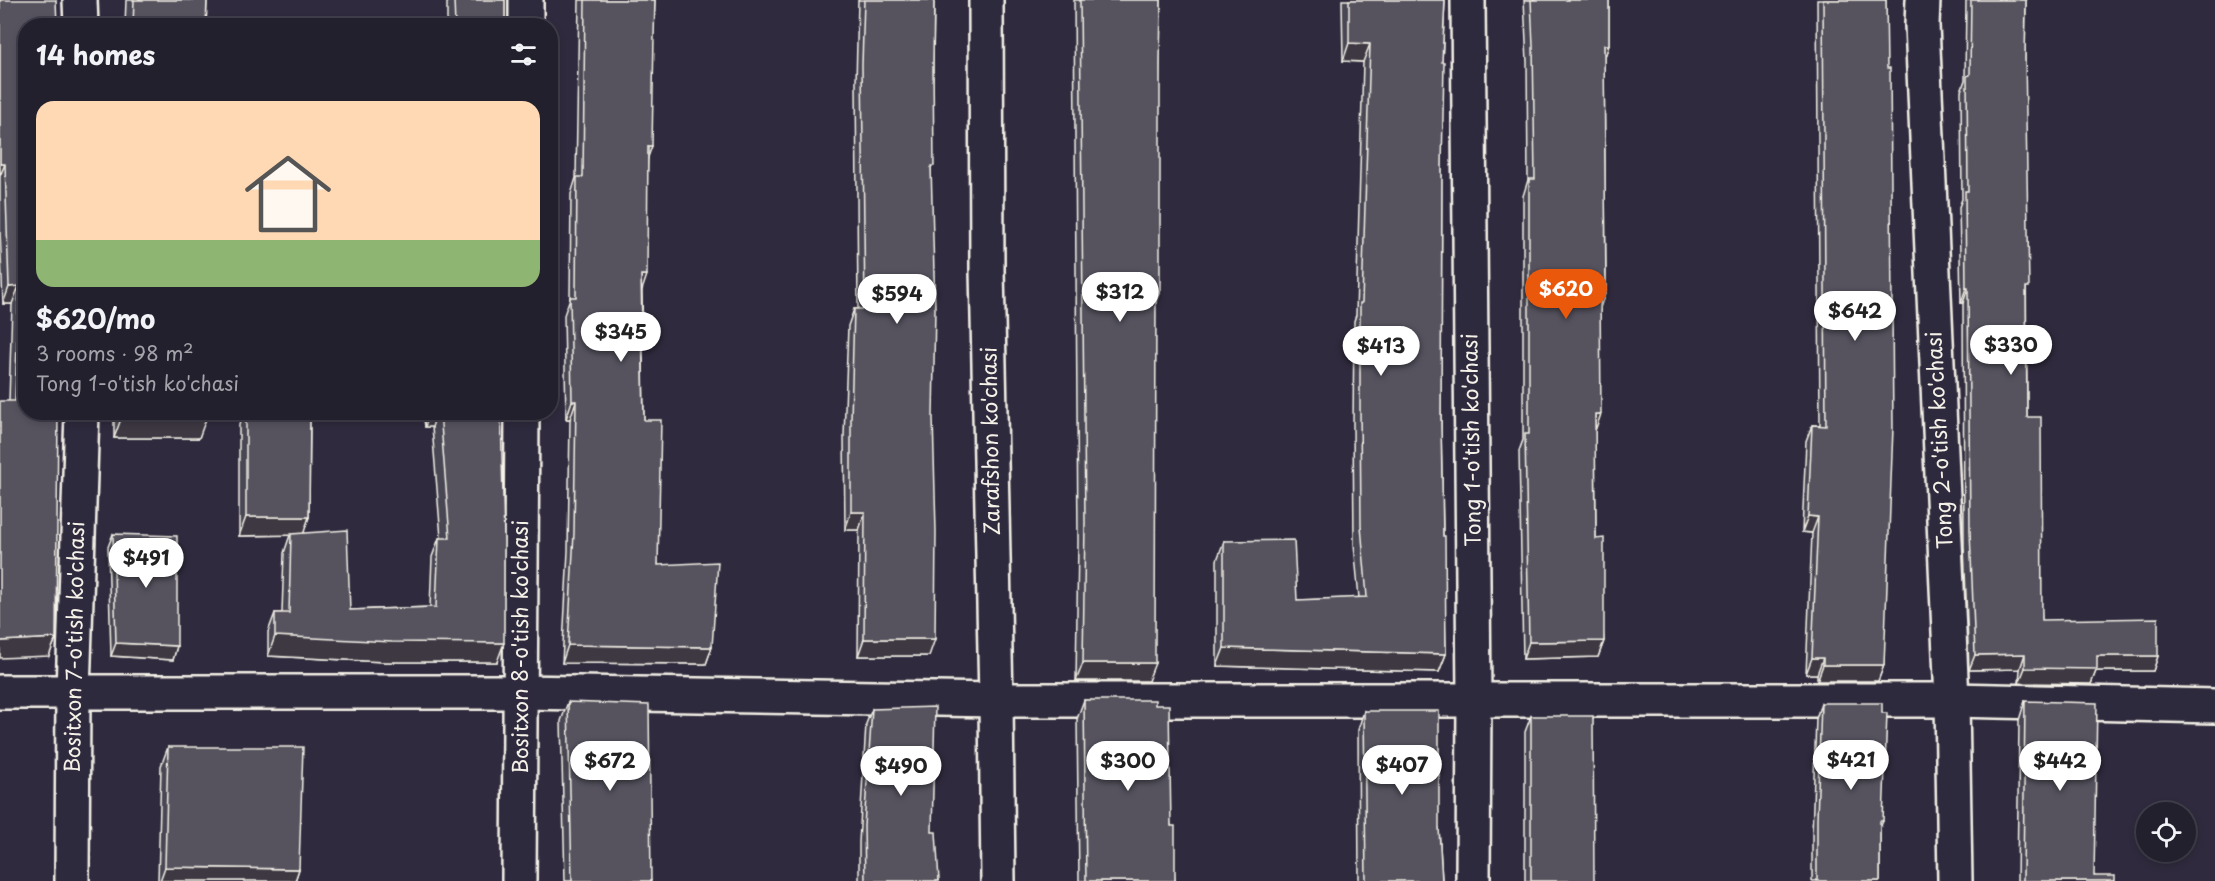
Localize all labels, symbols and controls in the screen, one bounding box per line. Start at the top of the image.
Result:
text: 14 homes [36,35,155,74]
icon: filters [507,38,540,71]
icon: home [234,140,342,248]
pin: $620 [1530,269,1602,320]
pin: $312 [1084,272,1156,323]
text: $620 [1539,273,1593,303]
pin: $594 [861,274,933,325]
text: $312 [1096,276,1144,306]
text: $594 [872,278,923,308]
pin: $642 [1819,291,1891,342]
text: $642 [1828,295,1882,325]
text: $620/mo [36,299,155,338]
pin: $345 [585,312,657,363]
text: $345 [595,316,647,346]
pin: $330 [1975,325,2047,376]
pin: $413 [1345,326,1417,377]
text: $330 [1984,329,2038,359]
text: $413 [1357,330,1405,360]
street label: Tong 2-o'tish ko'chasi [1916,330,1960,550]
street label: Tong 1-o'tish ko'chasi [1452,333,1488,547]
text: 3 rooms · 98 m² [36,338,194,368]
street label: Zarafshon ko'chasi [971,346,1007,536]
text: Tong 1-o'tish ko'chasi [36,368,239,398]
street label: Bositxon 8-o'tish ko'chasi [503,520,535,774]
street label: Bositxon 7-o'tish ko'chasi [55,521,91,773]
pin: $491 [110,538,182,589]
text: $491 [123,542,169,572]
pin: $421 [1815,740,1887,791]
pin: $672 [574,741,646,792]
pin: $300 [1092,741,1164,792]
pin: $442 [2024,741,2096,792]
text: $421 [1827,744,1875,774]
text: $672 [584,745,636,775]
text: $300 [1100,745,1156,775]
pin: $407 [1366,745,1438,796]
text: $442 [2033,745,2087,775]
pin: $490 [865,746,937,797]
text: $407 [1376,749,1428,779]
text: $490 [874,750,928,780]
map controls [2136,802,2196,862]
button: locate [2136,802,2196,862]

